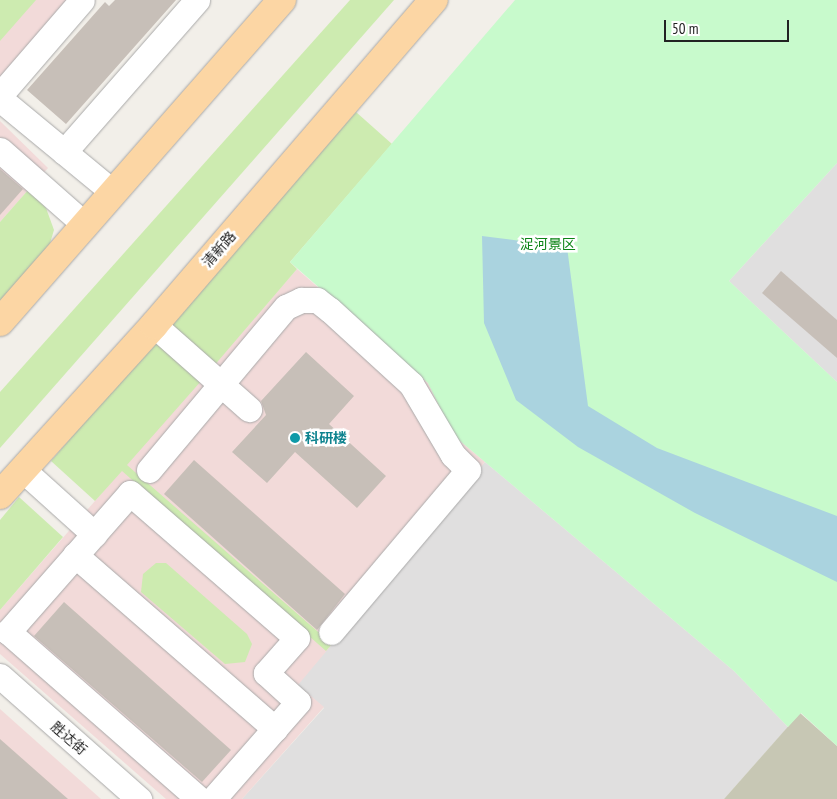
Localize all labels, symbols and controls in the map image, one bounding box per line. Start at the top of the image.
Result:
scale bar [667,10,792,42]
text: 50 m [672,19,698,38]
street label: 清新路 [199,228,239,270]
park label: 浞河景区 [520,236,576,252]
place label: 科研楼 [305,430,347,446]
marker: 科研楼 [289,432,301,444]
street label: 胜达街 [48,718,90,758]

